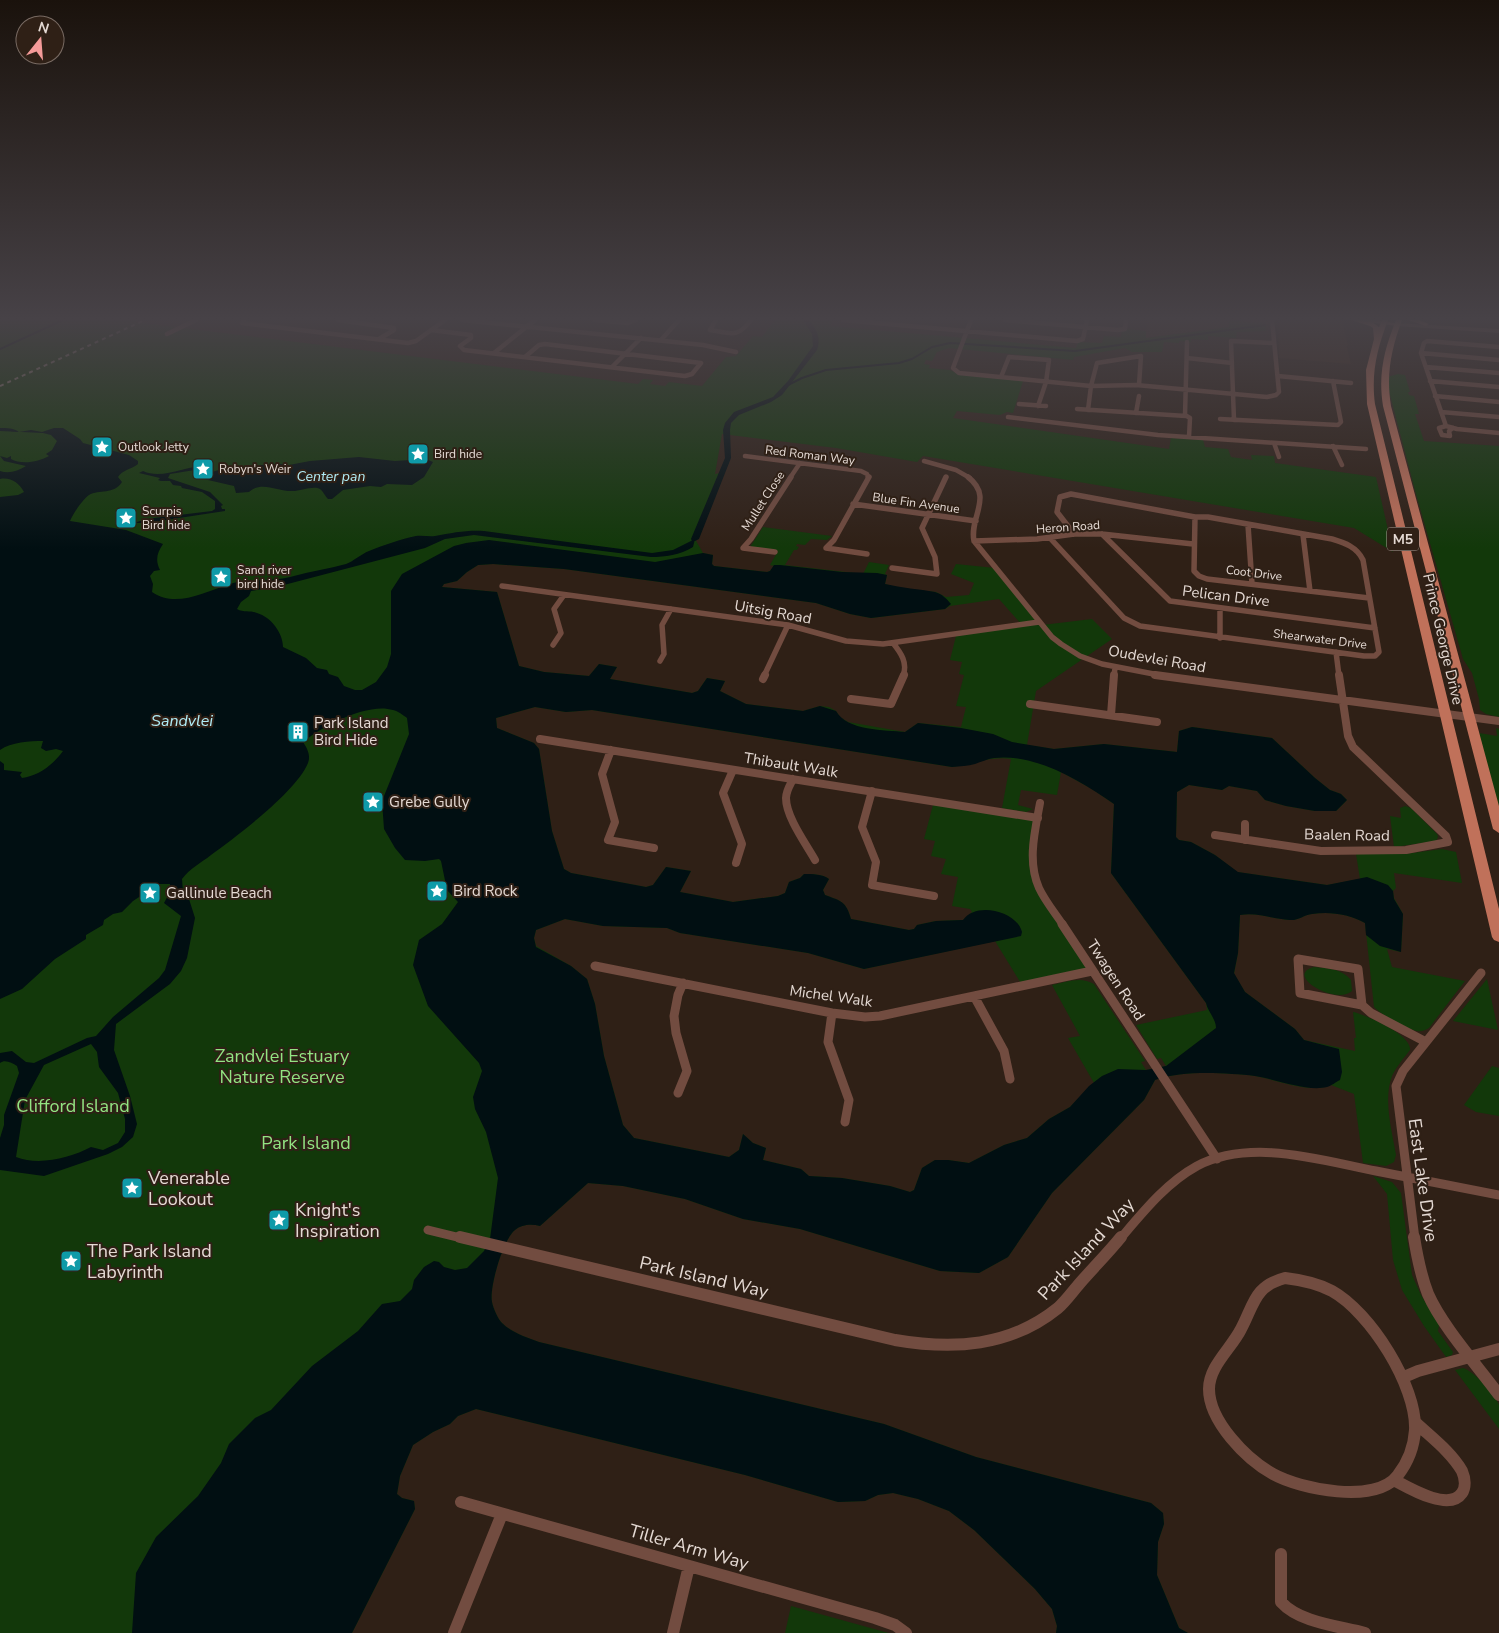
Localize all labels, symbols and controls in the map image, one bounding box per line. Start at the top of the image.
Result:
north arrow [15,15,65,65]
text: N [36,17,51,39]
place icon: Outlook Jetty [90,435,114,459]
place label: Outlook Jetty [118,439,190,455]
place icon: Bird hide [406,442,430,466]
street label: Red Roman Way [764,442,857,469]
place label: Bird hide [434,446,482,462]
place icon: Robyn's Weir [191,457,215,481]
place label: Robyn's Weir [219,461,292,477]
water label: Center pan [297,467,365,486]
street label: Mullet Close [738,468,788,534]
street label: Blue Fin Avenue [871,489,961,517]
place label: Scurpis Bird hide [142,503,190,533]
place icon: Scurpis Bird hide [114,506,138,530]
street label: Heron Road [1035,517,1101,537]
road number: M5 [1387,528,1419,550]
place label: Sand river bird hide [237,562,292,592]
street label: Coot Drive [1225,562,1283,584]
place icon: Sand river bird hide [209,565,233,589]
street label: Prince George Drive [1418,571,1468,707]
street label: Pelican Drive [1181,581,1271,611]
street label: Uitsig Road [733,595,813,629]
street label: Shearwater Drive [1272,625,1368,653]
street label: Oudevlei Road [1107,641,1207,677]
water label: Sandvlei [151,710,213,732]
place label: Park Island Bird Hide [314,713,389,750]
building icon: Park Island Bird Hide [286,720,310,744]
street label: Thibault Walk [742,748,840,782]
place icon: Grebe Gully [361,790,385,814]
place label: Grebe Gully [389,792,470,812]
street label: Baalen Road [1304,824,1390,846]
place icon: Bird Rock [425,879,449,903]
place icon: Gallinule Beach [138,881,162,905]
place label: Bird Rock [453,881,518,901]
place label: Gallinule Beach [166,883,272,903]
street label: Twagen Road [1082,936,1150,1024]
street label: Michel Walk [788,980,874,1012]
park label: Zandvlei Estuary Nature Reserve [215,1044,350,1089]
park label: Clifford Island [16,1094,130,1118]
street label: East Lake Drive [1402,1117,1444,1243]
park label: Park Island [261,1131,351,1155]
place label: Venerable Lookout [147,1166,230,1211]
place icon: Venerable Lookout [120,1176,144,1200]
street label: Park Island Way [1032,1192,1140,1305]
place label: Knight's Inspiration [295,1198,380,1243]
place icon: Knight's Inspiration [267,1208,291,1232]
place label: The Park Island Labyrinth [87,1239,212,1284]
place icon: The Park Island Labyrinth [59,1249,83,1273]
street label: Park Island Way [637,1251,772,1304]
street label: Tiller Arm Way [626,1518,752,1576]

